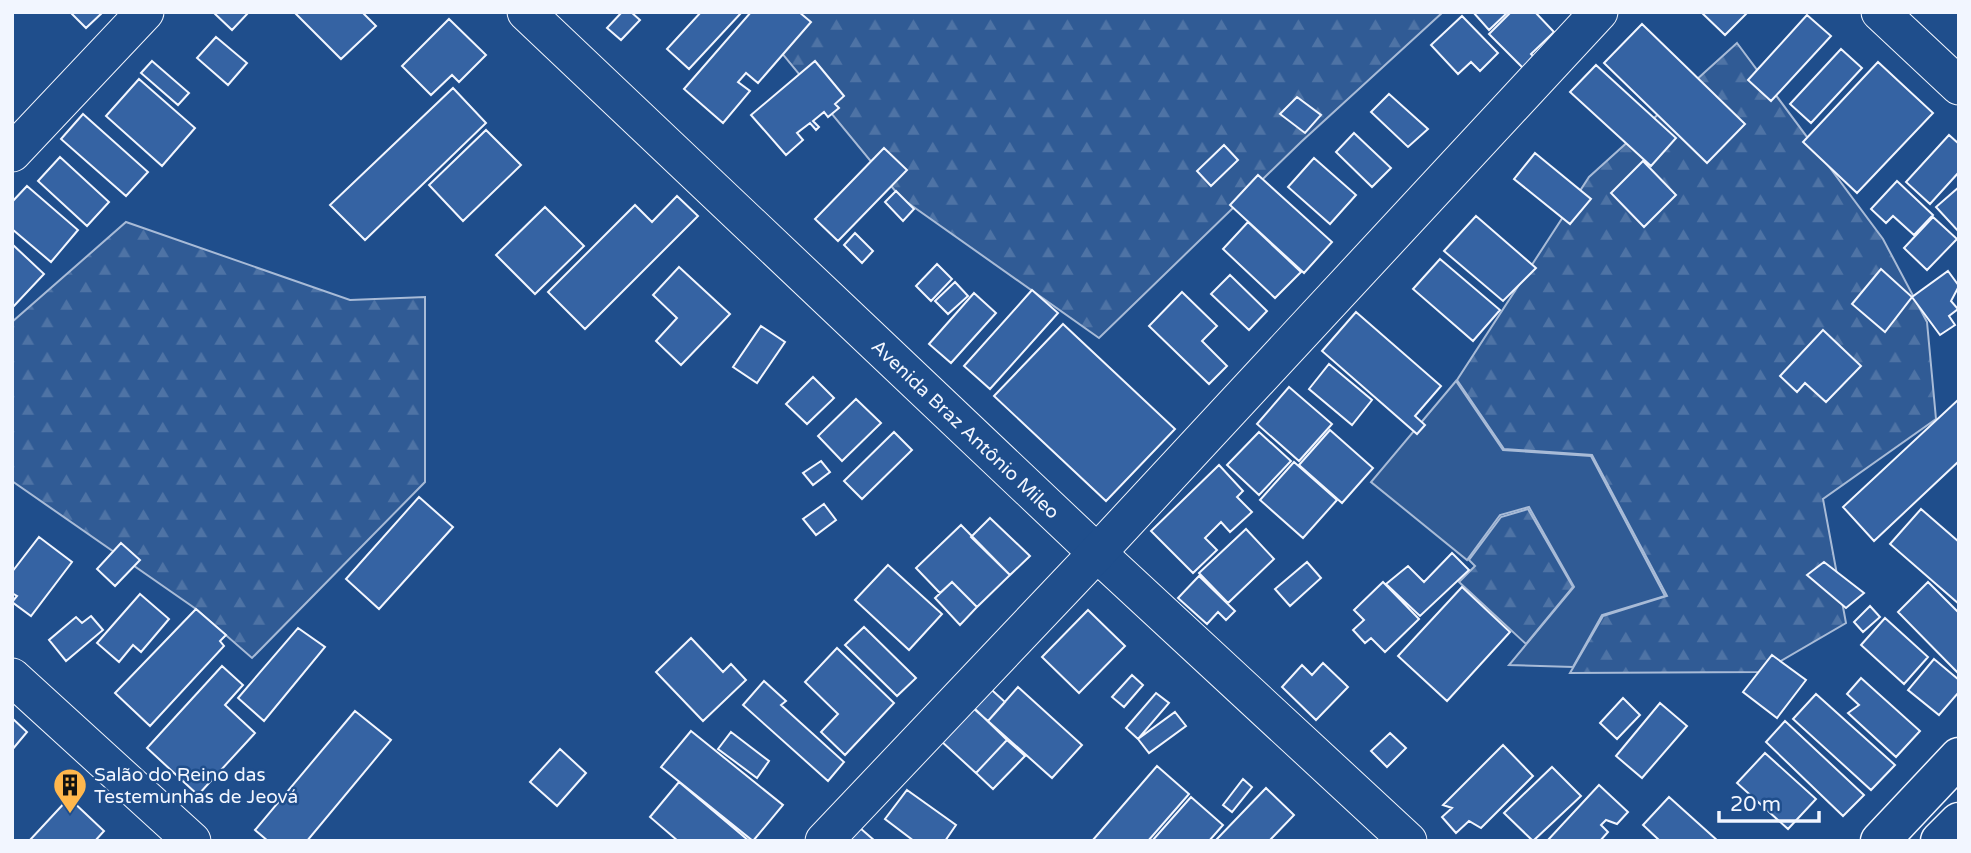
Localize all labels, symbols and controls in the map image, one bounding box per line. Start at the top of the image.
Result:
street label: Avenida Braz Antônio Mileo [867,335,1064,524]
place label: Salão do Reino das Testemunhas de Jeová [94,764,298,808]
building icon: Salão do Reino das Testemunhas de Jeová [51,766,89,815]
scale bar [1719,780,1819,824]
text: 20 m [1730,792,1781,817]

